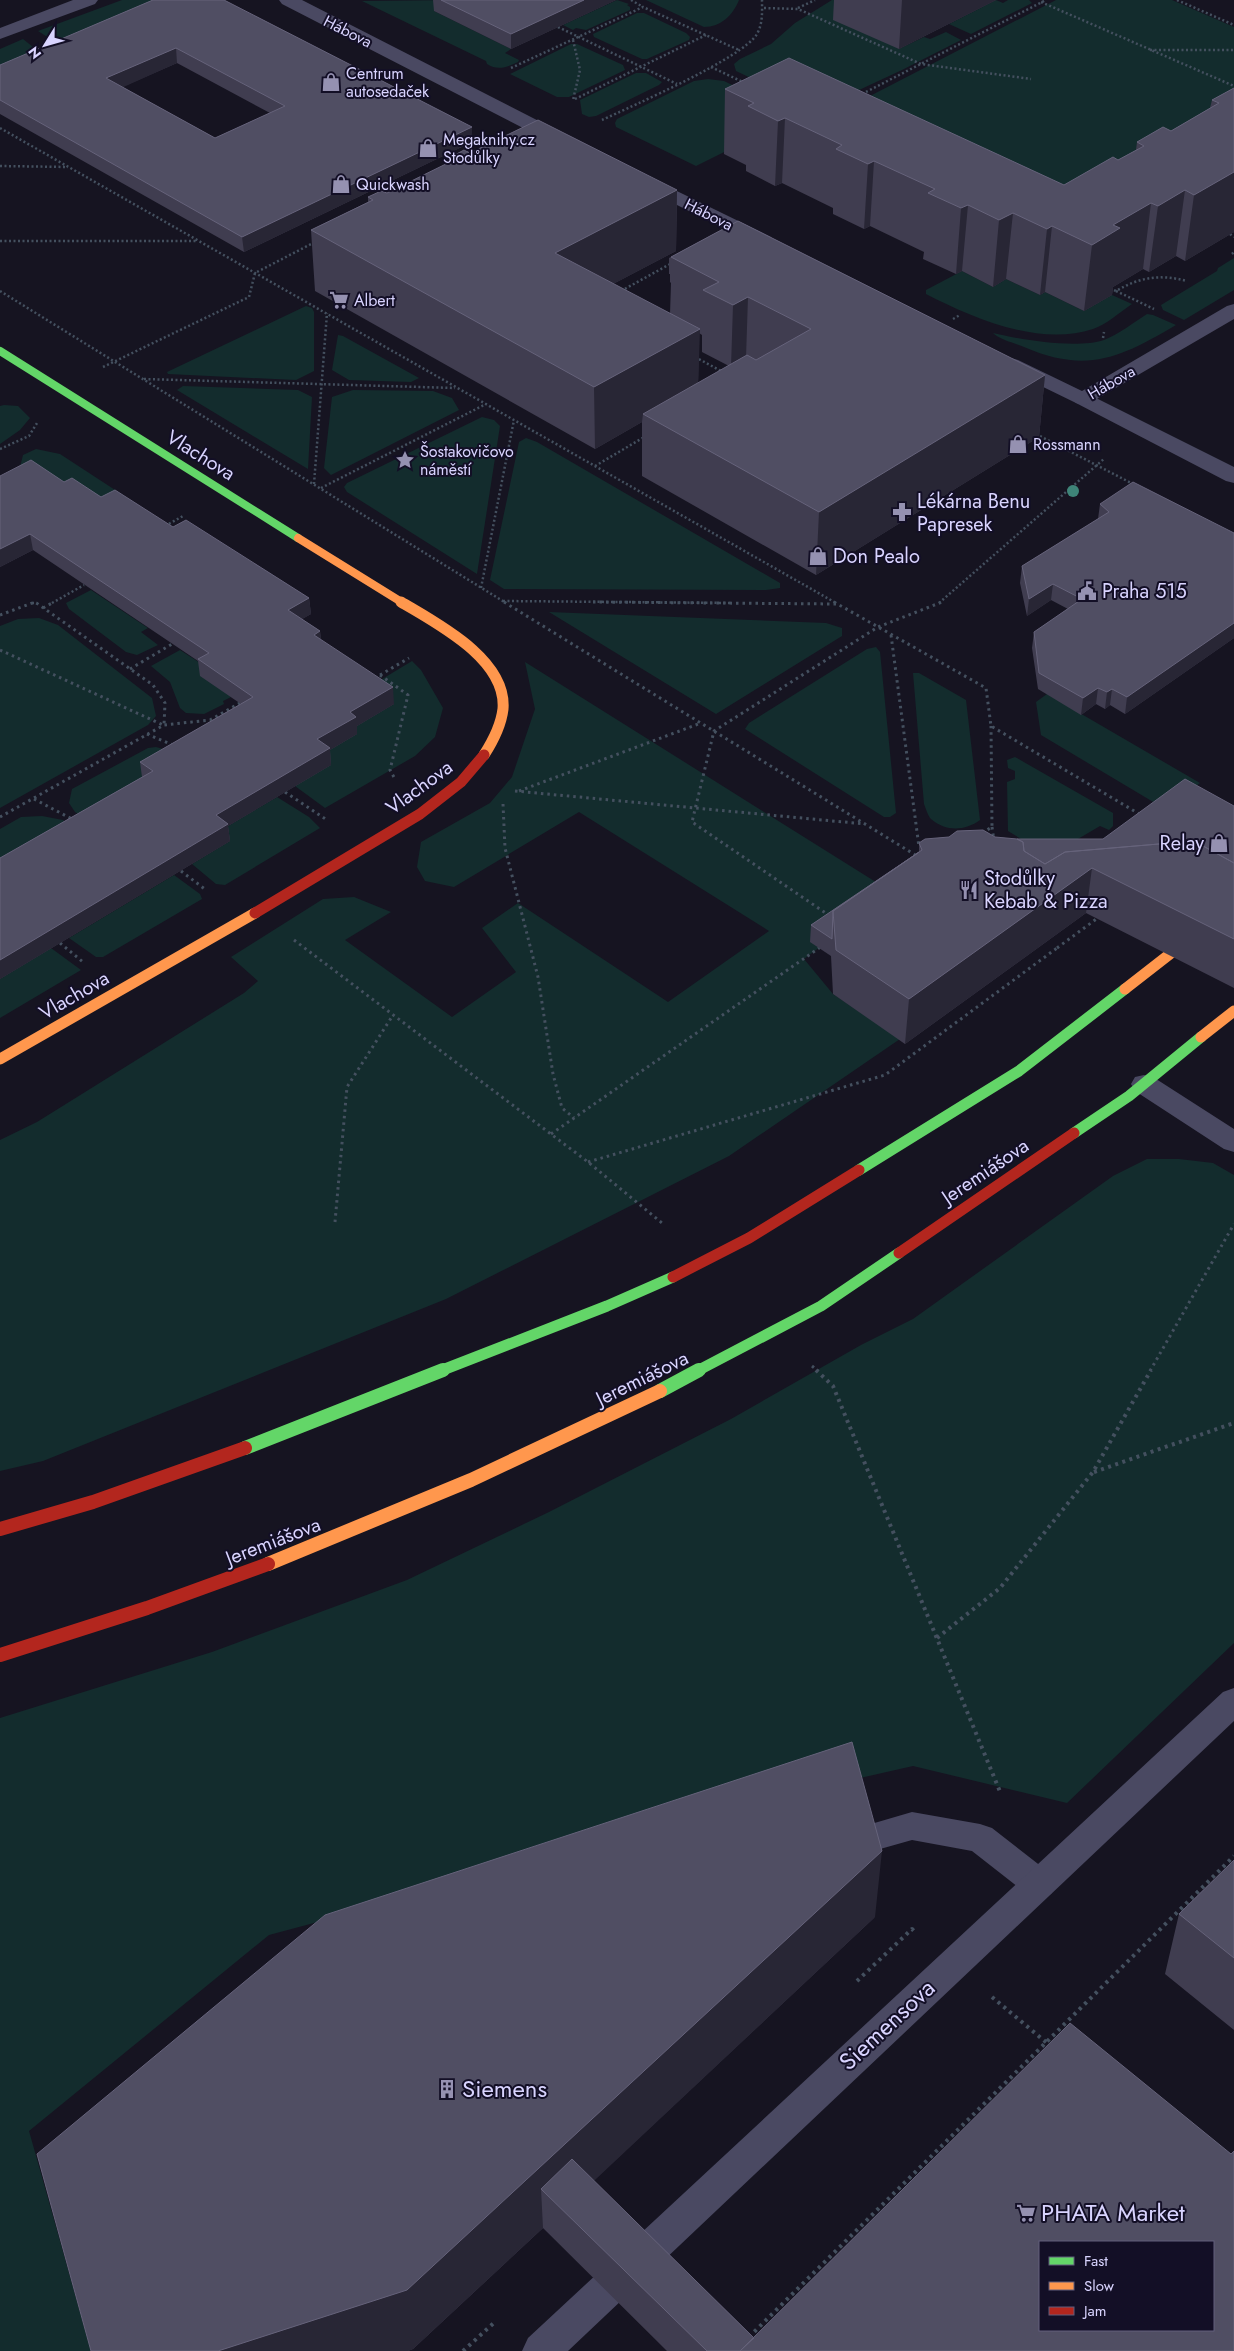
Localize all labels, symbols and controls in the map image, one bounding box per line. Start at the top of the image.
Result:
street label: Hábova [320,9,376,53]
north arrow [20,20,70,70]
text: N [23,42,46,63]
place label: Centrum autosedaček [346,62,430,103]
shop icon: Centrum autosedaček [320,71,342,93]
place label: Megaknihy.cz Stodůlky [443,128,535,169]
shop icon: Megaknihy.cz Stodůlky [417,137,439,159]
shop icon: Quickwash [330,173,352,195]
place label: Quickwash [356,173,430,196]
street label: Hábova [681,192,737,236]
supermarket icon: Albert [328,289,350,311]
place label: Albert [354,289,395,312]
street label: Hábova [1083,360,1139,405]
street label: Vlachova [161,423,241,488]
shop icon: Rossmann [1007,433,1029,455]
place label: Rossmann [1033,433,1101,456]
place label: Šostakovičovo náměstí [420,440,514,481]
place icon: Šostakovičovo náměstí [394,449,416,471]
place label: Lékárna Benu Papresek [917,487,1030,539]
pharmacy icon: Lékárna Benu Papresek [891,501,913,523]
place label: Don Pealo [833,542,920,571]
shop icon: Don Pealo [807,545,829,567]
place label: Praha 515 [1102,577,1187,606]
public building icon: Praha 515 [1076,580,1098,602]
street label: Vlachova [380,753,459,822]
place label: Relay [1160,829,1204,858]
shop icon: Relay [1208,832,1230,854]
place label: Stodůlky Kebab & Pizza [984,864,1108,916]
restaurant icon: Stodůlky Kebab & Pizza [958,879,980,901]
street label: Vlachova [34,964,115,1027]
street label: Jeremiášova [933,1132,1035,1213]
street label: Jeremiášova [588,1344,693,1415]
street label: Jeremiášova [219,1510,325,1574]
street label: Siemensova [831,1971,942,2078]
place label: Siemens [462,2071,547,2106]
building icon: Siemens [436,2078,458,2100]
place label: PHATA Market [1041,2195,1185,2230]
supermarket icon: PHATA Market [1015,2202,1037,2224]
legend [1039,2241,1214,2331]
text: Fast [1084,2250,1108,2272]
text: Slow [1084,2275,1115,2297]
text: Jam [1082,2300,1107,2322]

